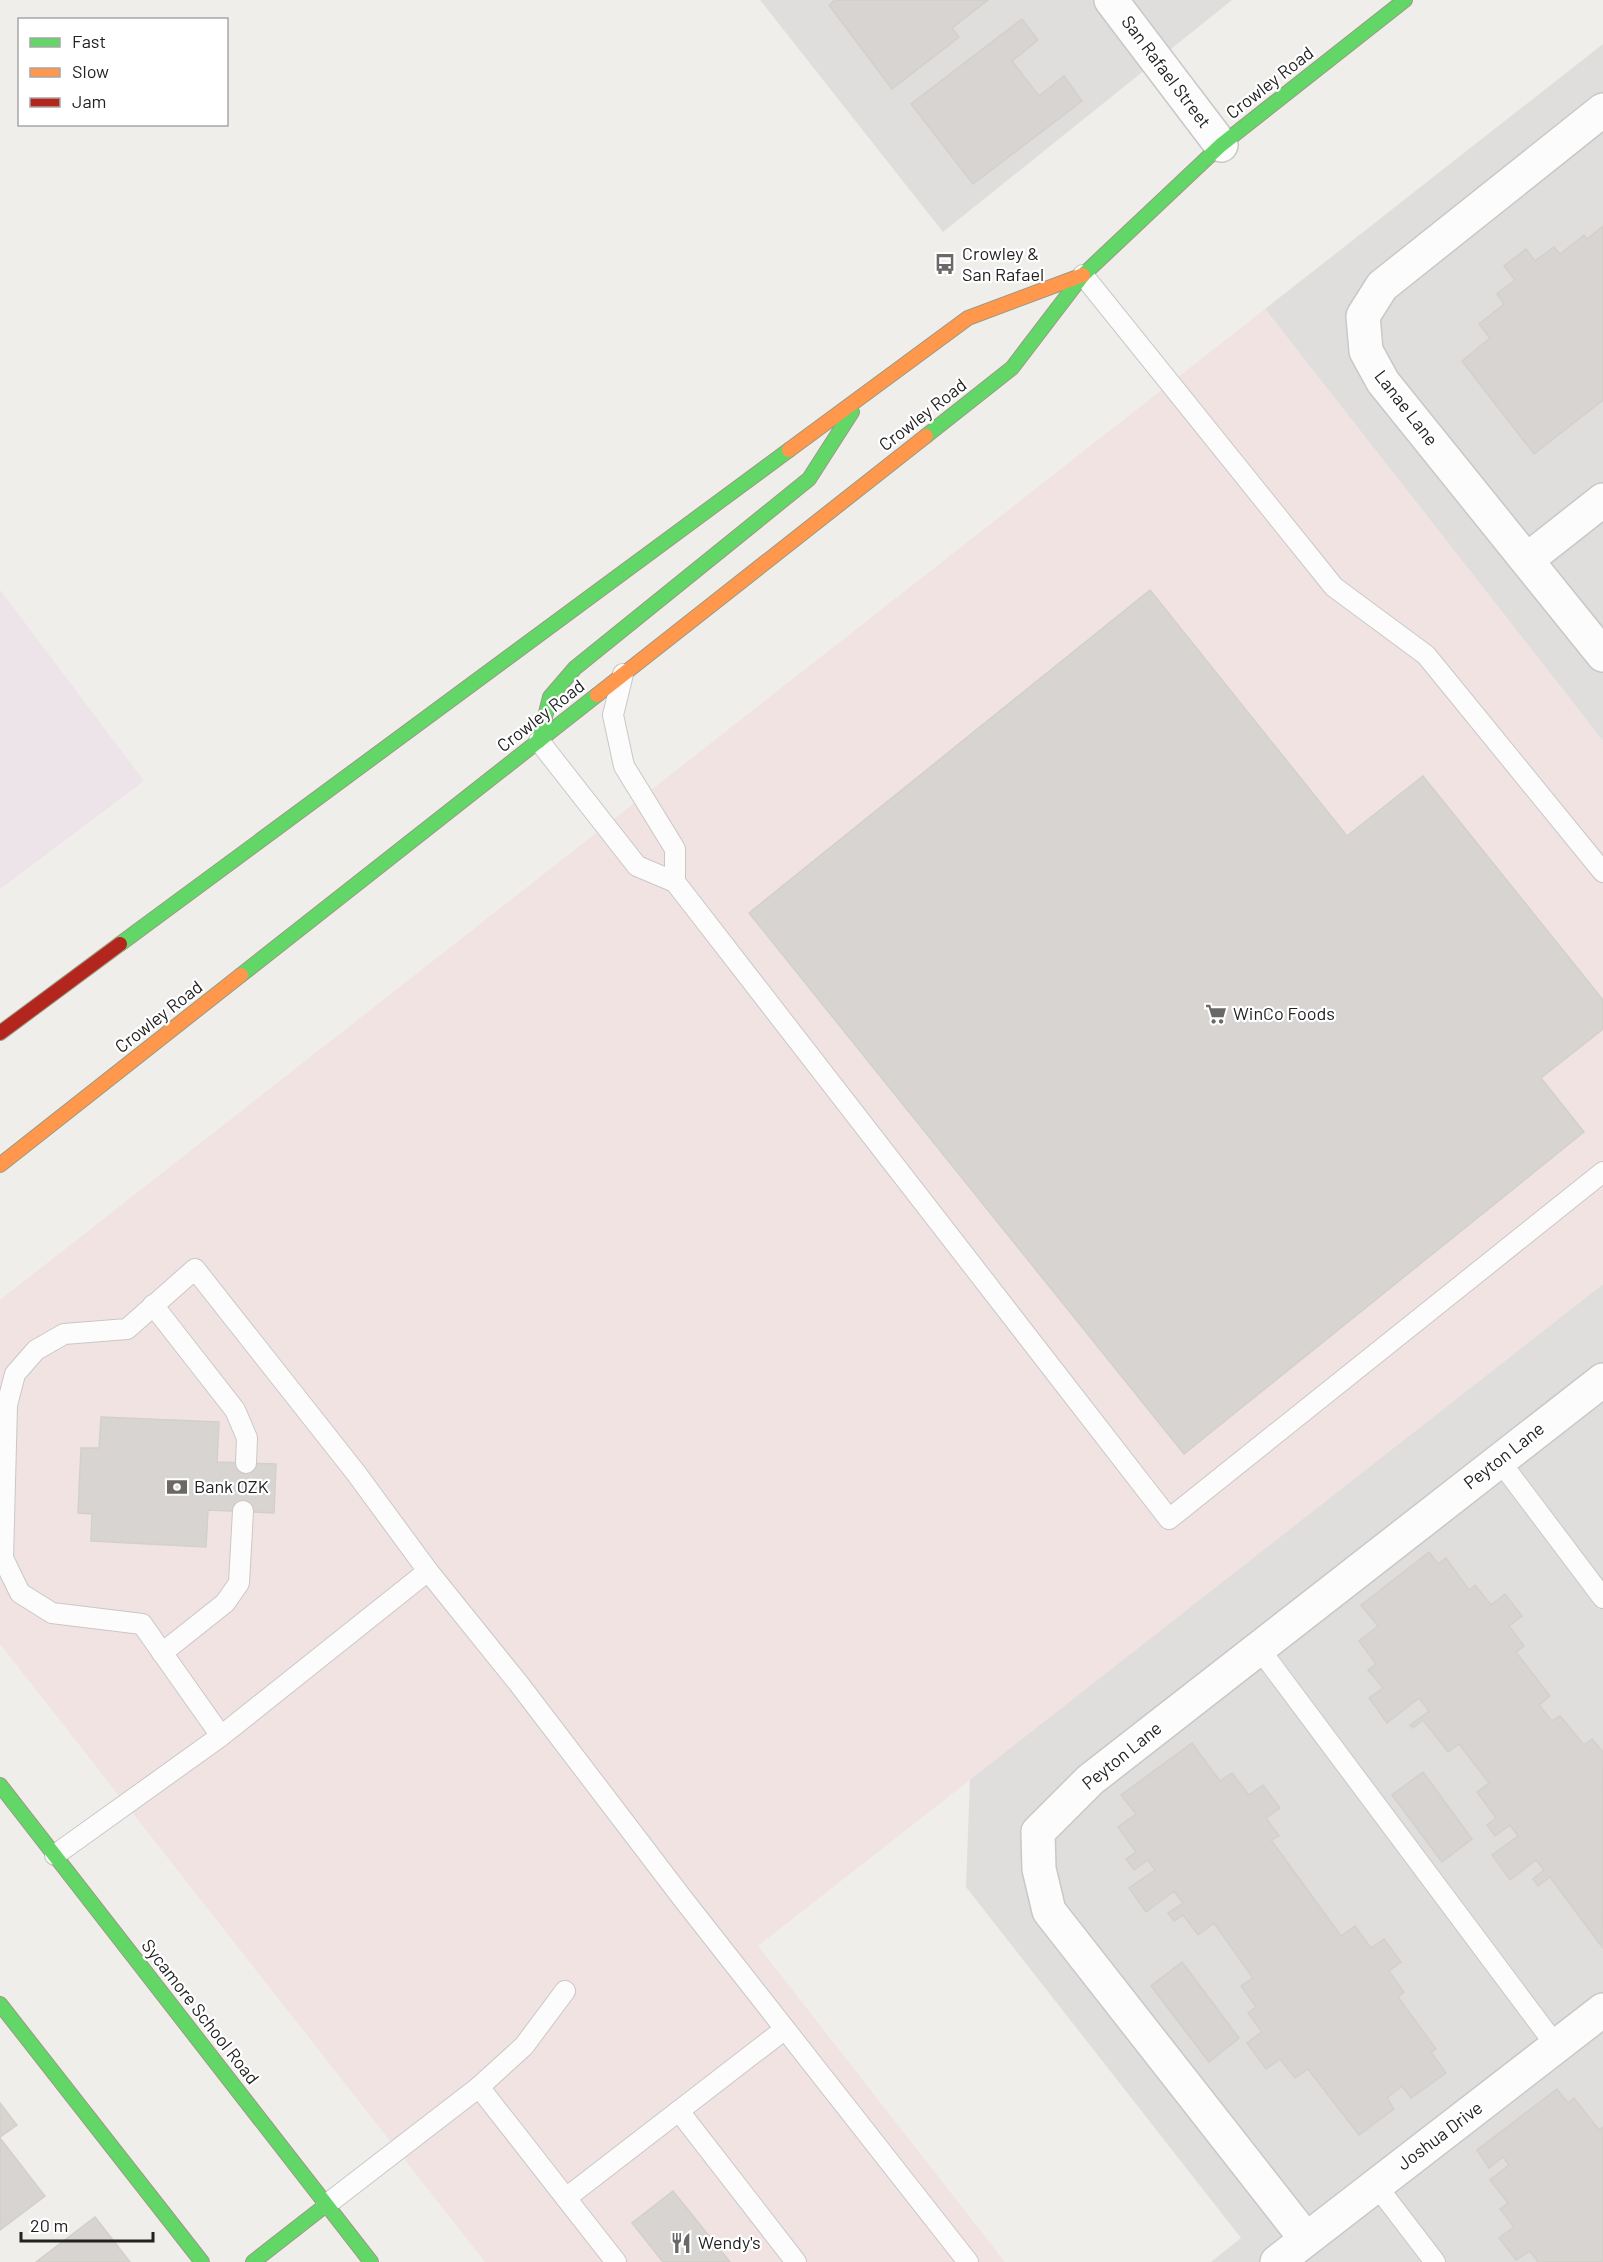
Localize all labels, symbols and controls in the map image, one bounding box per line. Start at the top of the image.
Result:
street label: San Rafael Street [1117,11,1216,132]
legend [18,18,228,126]
text: Fast [72,30,106,52]
street label: Crowley Road [1221,41,1318,123]
text: Slow [72,60,109,82]
text: Jam [72,90,106,112]
place label: Crowley & San Rafael [962,242,1044,285]
bus stop icon: Crowley & San Rafael [933,252,957,276]
street label: Lanae Lane [1370,365,1443,450]
street label: Crowley Road [874,373,971,455]
street label: Crowley Road [492,674,589,756]
street label: Crowley Road [110,975,207,1057]
supermarket icon: WinCo Foods [1204,1002,1228,1026]
place label: WinCo Foods [1233,1002,1335,1024]
street label: Peyton Lane [1459,1417,1548,1493]
bank icon: Bank OZK [165,1475,189,1499]
place label: Bank OZK [194,1475,269,1497]
street label: Peyton Lane [1077,1716,1166,1794]
street label: Sycamore School Road [137,1935,264,2088]
street label: Joshua Drive [1392,2096,1486,2174]
scale bar [21,2205,153,2243]
text: 20 m [30,2214,68,2236]
restaurant icon: Wendy's [669,2231,693,2255]
place label: Wendy's [698,2231,761,2253]

